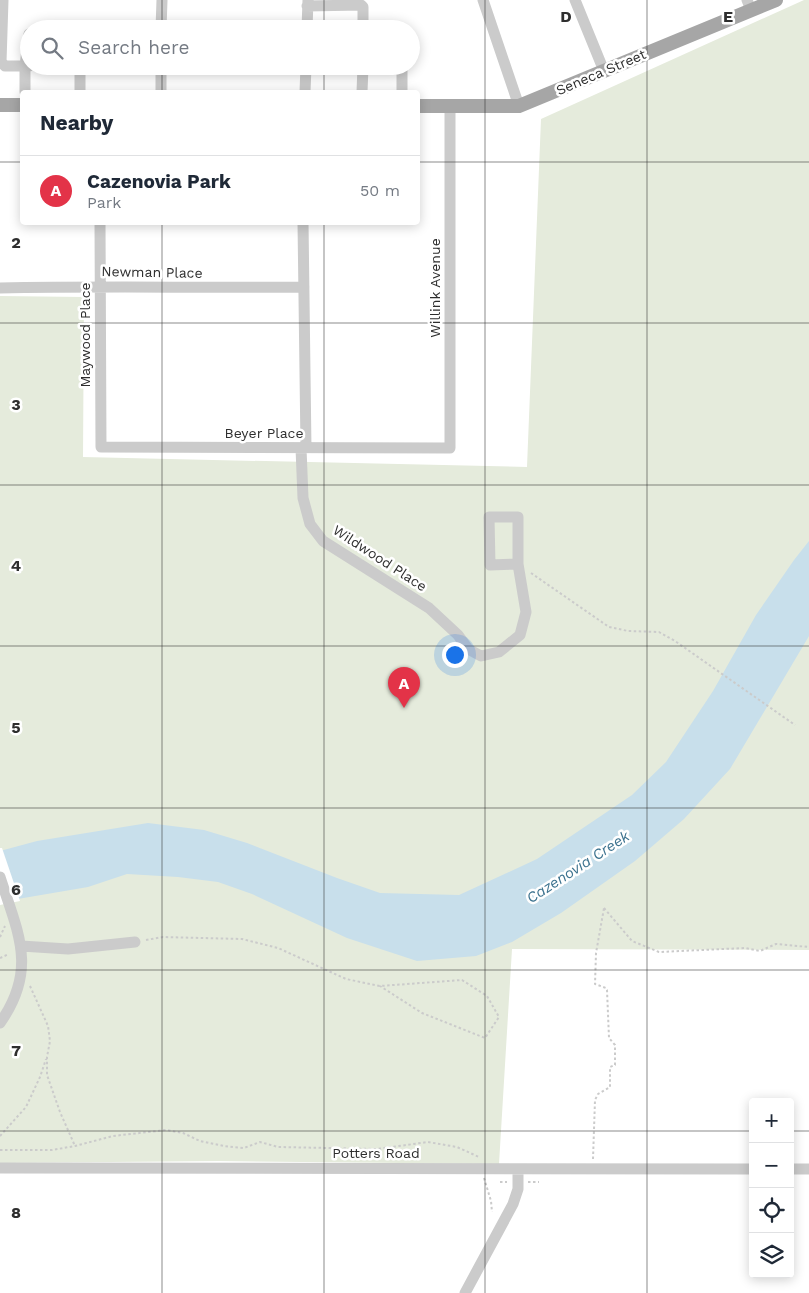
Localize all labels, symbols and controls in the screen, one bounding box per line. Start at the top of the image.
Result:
text: D [560,7,572,26]
text: E [723,7,733,26]
search box [20,20,420,75]
icon: search [38,34,66,62]
text: Search here [78,36,189,59]
street label: Seneca Street [554,46,649,98]
text: Nearby [40,110,113,135]
text: Cazenovia Park [87,170,231,193]
text: A [51,181,61,200]
text: 50 m [360,181,400,200]
text: Park [87,193,121,212]
text: 2 [11,233,21,252]
street label: Willink Avenue [427,238,443,338]
street label: Newman Place [101,263,203,281]
street label: Maywood Place [77,282,93,388]
text: 3 [11,395,21,414]
street label: Beyer Place [224,425,304,441]
street label: Wildwood Place [330,522,430,594]
text: 4 [11,556,21,575]
your location [442,642,468,668]
pin: A [388,667,420,708]
text: 5 [11,718,21,737]
water label: Cazenovia Creek [523,827,634,907]
text: 6 [11,880,21,899]
text: 7 [11,1041,21,1060]
map controls [749,1098,794,1278]
button: + [749,1098,794,1143]
button: − [749,1143,794,1188]
street label: Potters Road [332,1145,420,1161]
button: locate [749,1188,794,1233]
text: 8 [11,1203,21,1222]
button: layers [749,1233,794,1278]

